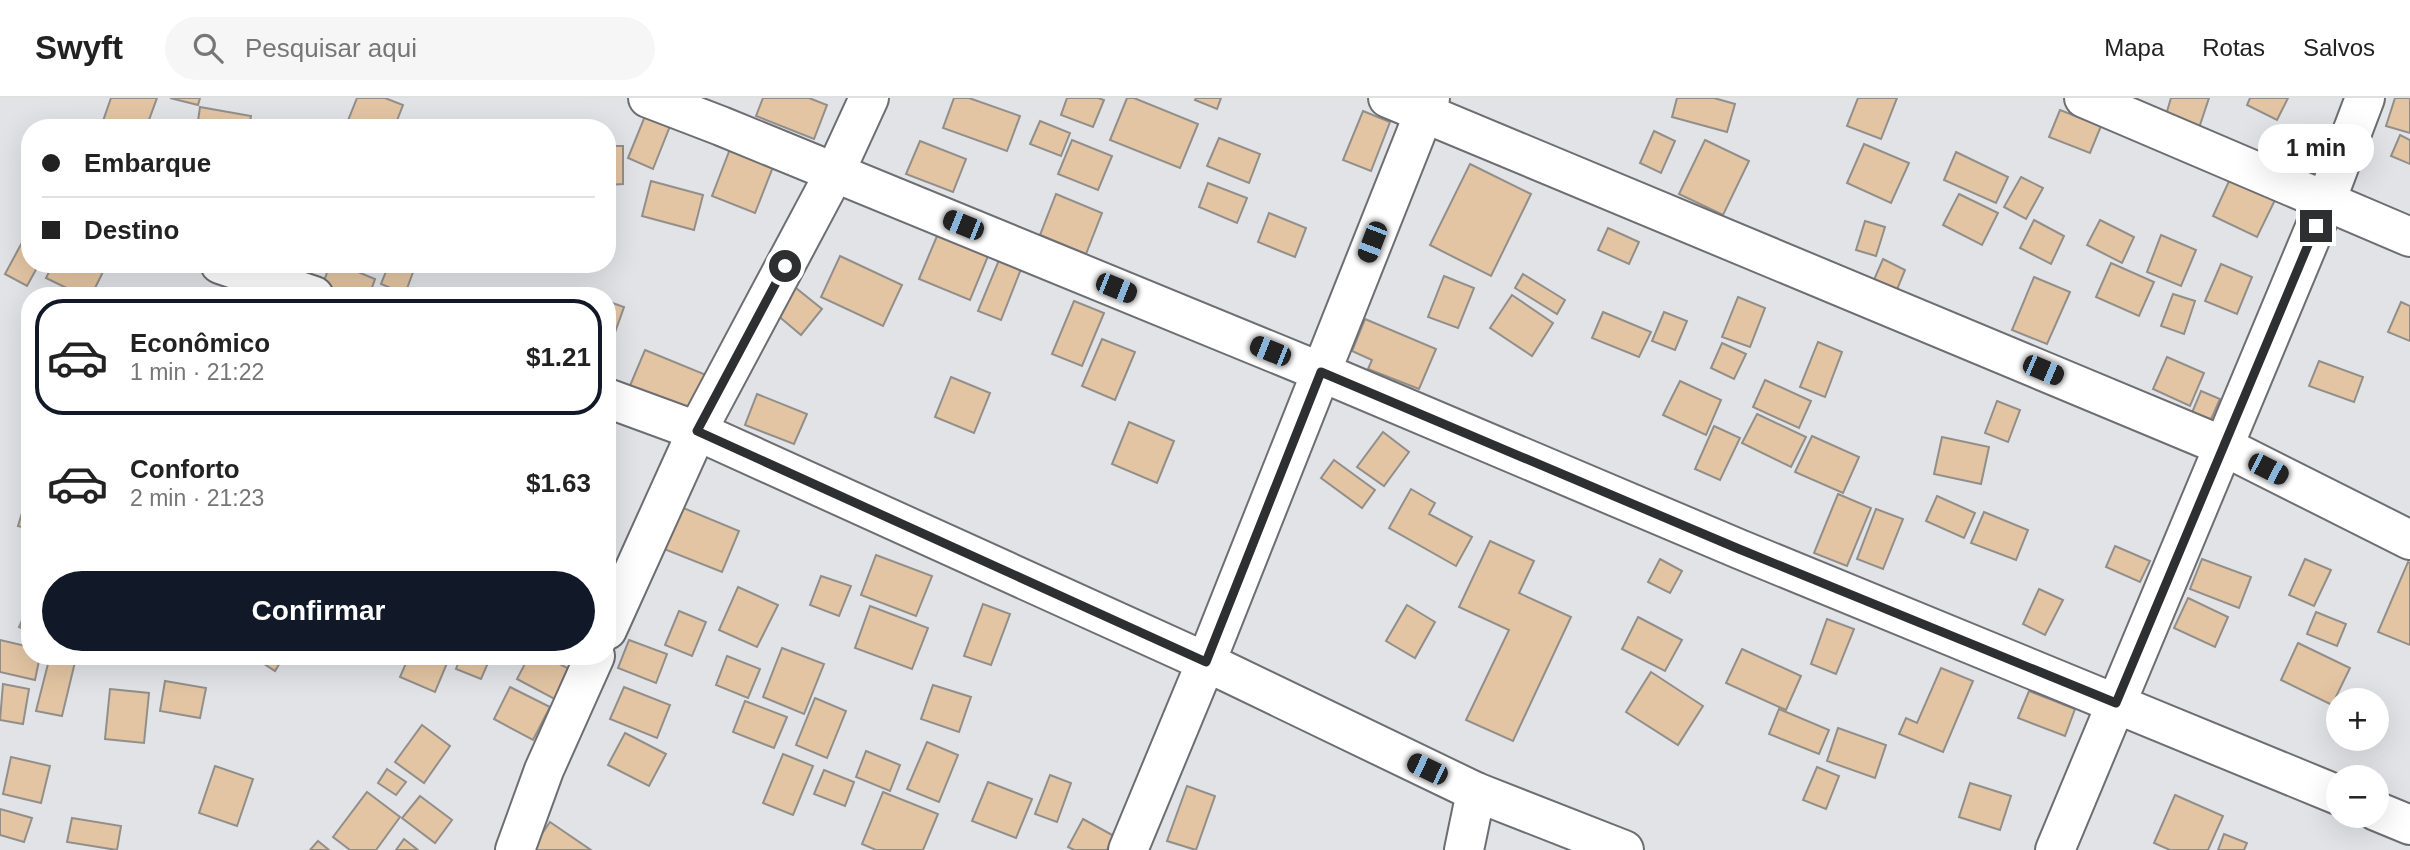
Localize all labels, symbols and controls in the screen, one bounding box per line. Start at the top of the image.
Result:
search box [165,17,655,80]
text: Swyft [35,29,123,66]
icon: search [189,29,227,67]
text: Pesquisar aqui [245,33,417,63]
text: Mapa [2104,34,2164,61]
text: Rotas [2202,34,2265,61]
text: Salvos [2303,34,2375,61]
callout: 1 min [2258,124,2374,174]
text: 1 min [2286,135,2346,161]
text: Embarque [84,148,211,178]
car [940,207,987,243]
route end [2300,210,2332,242]
text: Destino [84,215,179,245]
car [1355,219,1390,265]
route start [769,250,801,282]
car [1093,270,1140,306]
icon: car [46,326,109,389]
text: Econômico [130,328,270,358]
car [1247,333,1294,369]
text: $1.21 [526,342,591,372]
car [2020,352,2067,388]
text: 1 min · 21:22 [130,359,264,385]
car [2245,450,2292,488]
icon: car [46,452,109,515]
text: Conforto [130,454,240,484]
text: $1.63 [526,468,591,498]
text: 2 min · 21:23 [130,485,264,511]
button: Confirmar [42,571,595,651]
map controls [2326,688,2389,828]
button: + [2326,688,2389,751]
car [1404,750,1451,788]
button: − [2326,765,2389,828]

